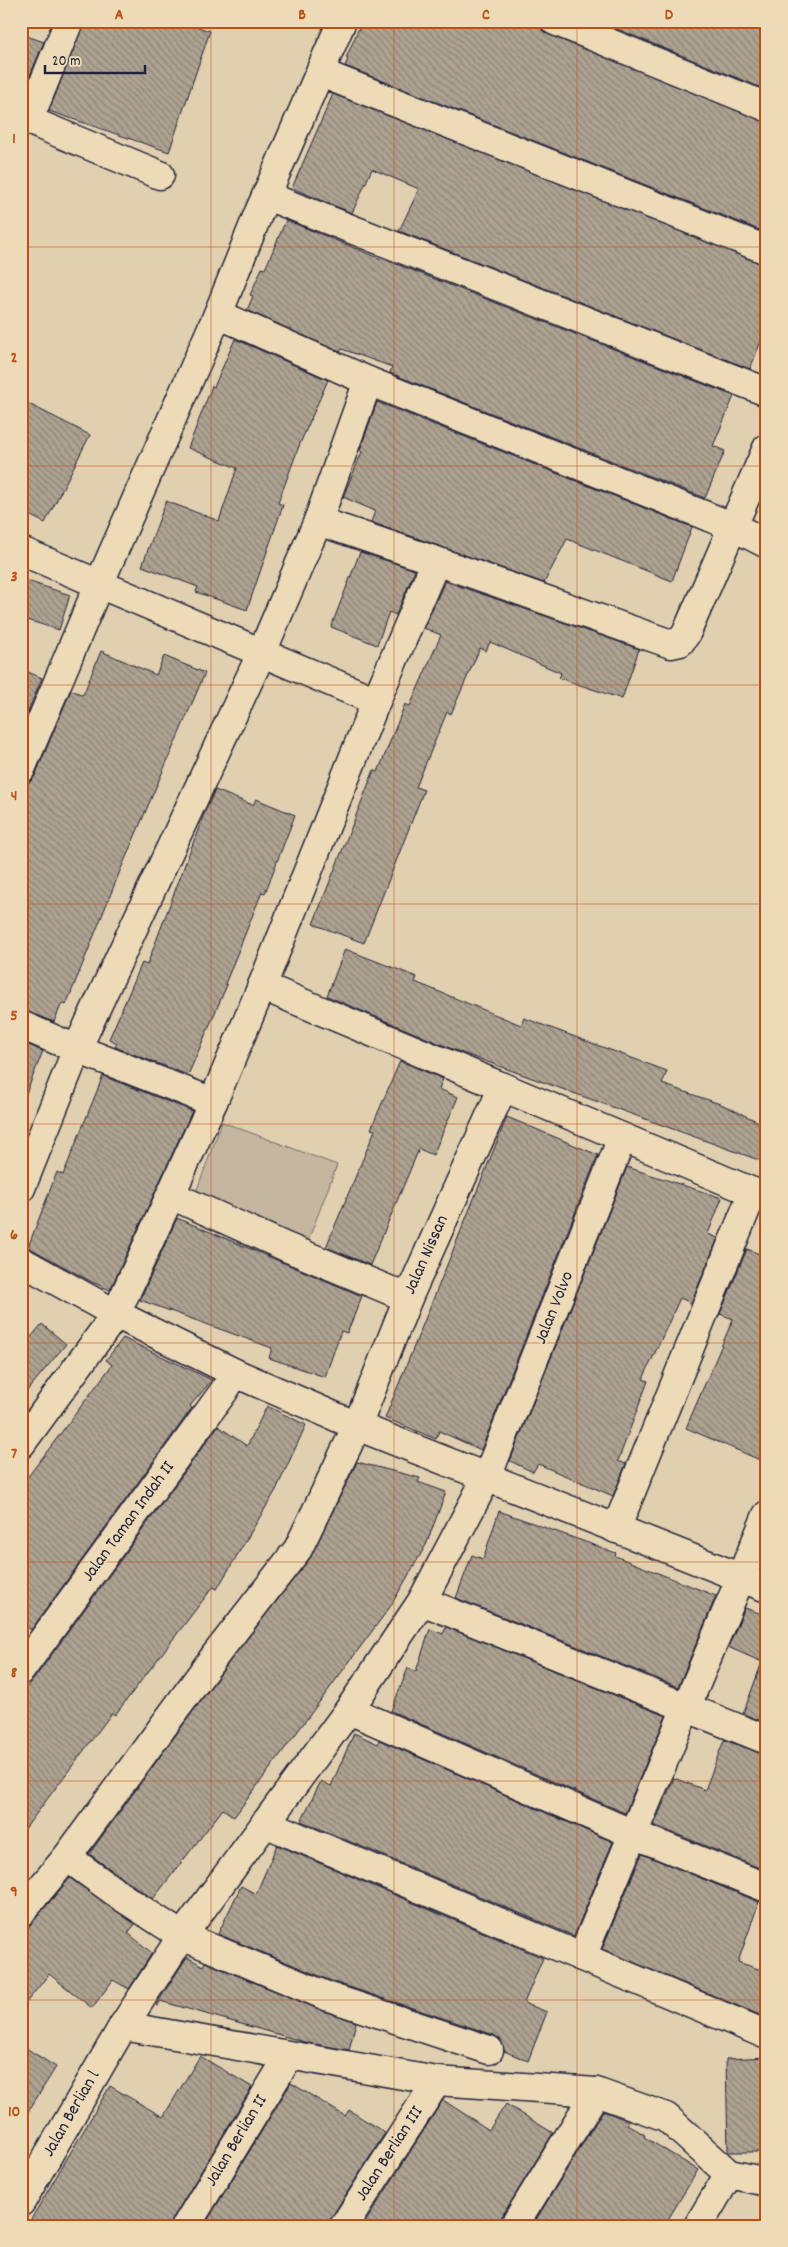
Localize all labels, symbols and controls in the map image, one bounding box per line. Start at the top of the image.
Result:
text: A [115,4,124,27]
text: B [298,4,306,27]
text: C [482,4,490,27]
text: D [665,4,674,27]
scale bar [45,42,145,74]
text: 20 m [52,51,80,73]
text: 1 [12,128,16,151]
text: 2 [11,347,18,370]
text: 3 [10,566,18,589]
text: 4 [11,785,17,808]
text: 5 [10,1005,18,1028]
street label: Jalan Nissan [398,1211,456,1299]
text: 6 [10,1224,18,1247]
street label: Jalan Volvo [529,1268,581,1348]
text: 7 [11,1443,17,1466]
street label: Jalan Taman Indah II [77,1456,181,1587]
text: 8 [11,1662,18,1685]
text: 9 [10,1881,18,1904]
street label: Jalan Berlian l [37,2066,107,2162]
street label: Jalan Berlian II [200,2090,274,2192]
text: 10 [8,2101,20,2124]
street label: Jalan Berlian III [350,2101,430,2206]

